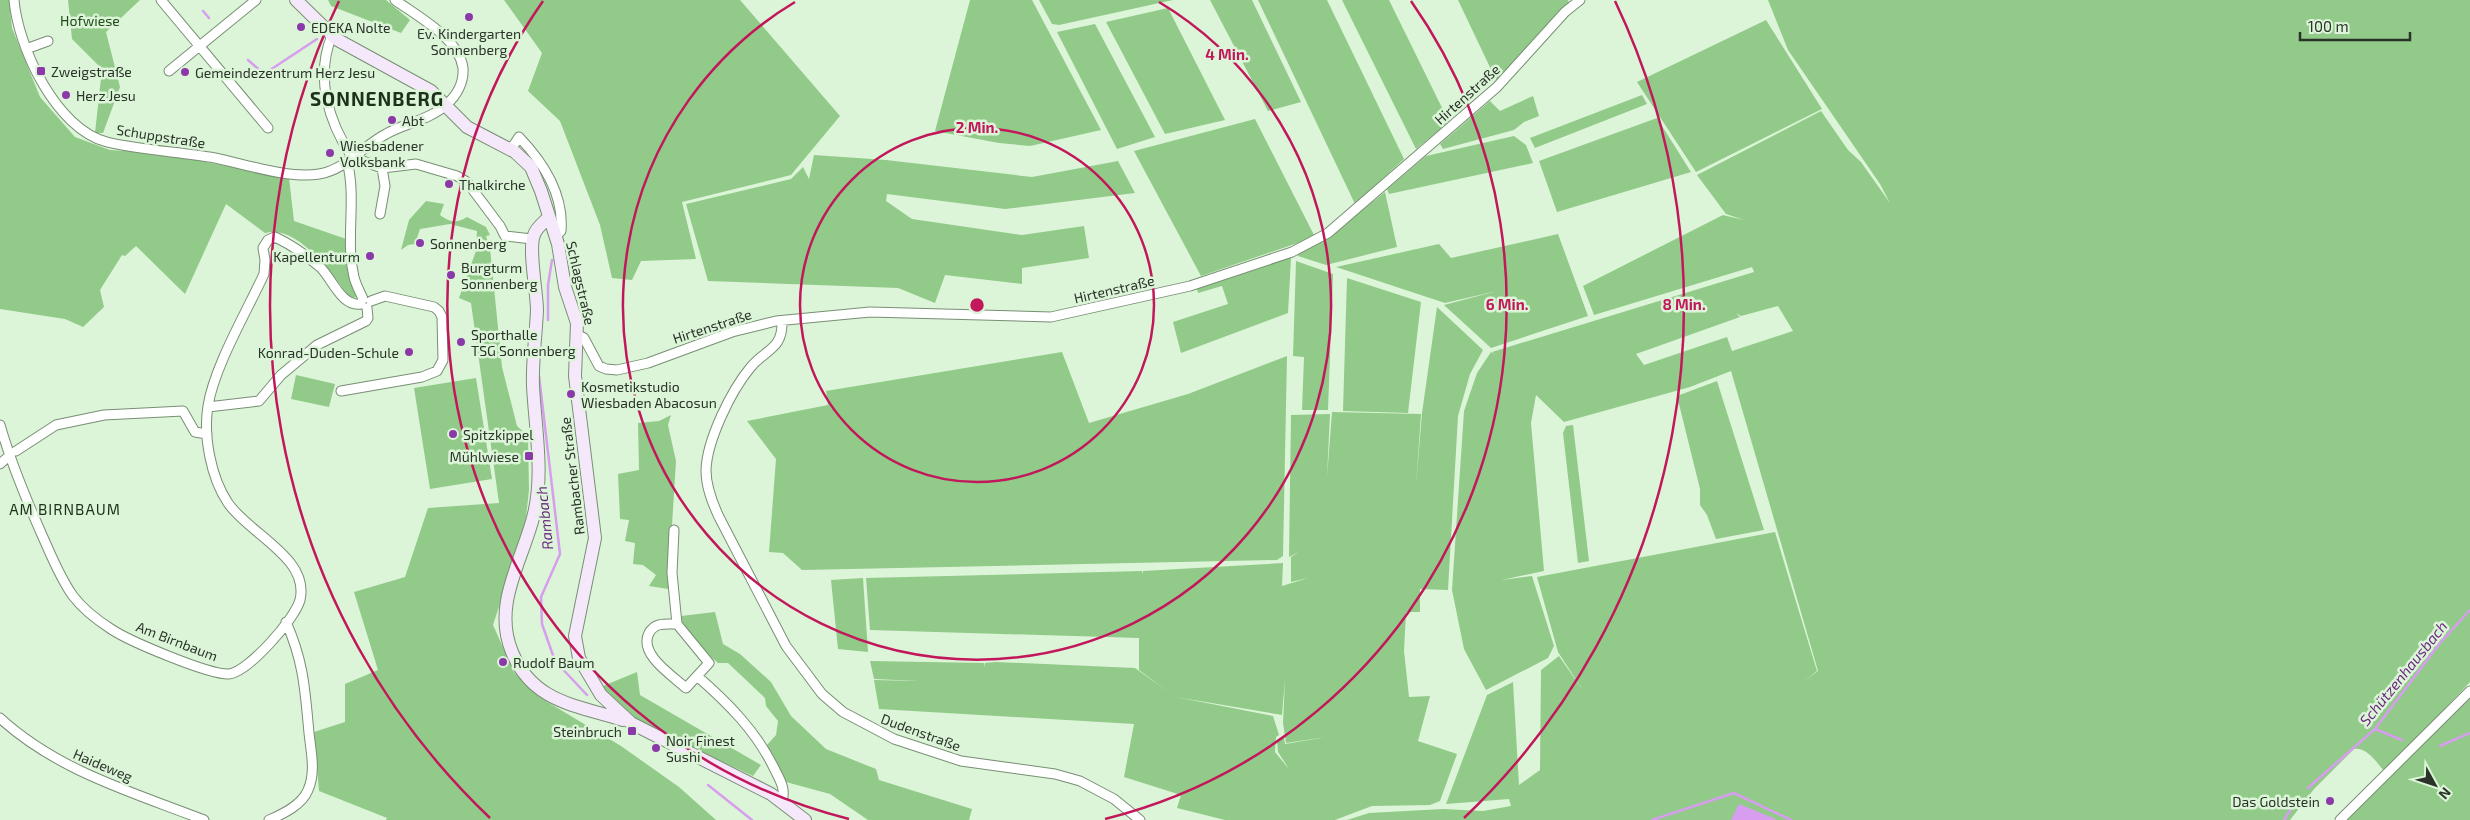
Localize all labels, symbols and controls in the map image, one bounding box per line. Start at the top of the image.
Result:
scale bar [2300,10,2410,42]
marker: Ev. Kindergarten Sonnenberg [463,11,475,23]
park label: Hofwiese [60,12,120,29]
text: 100 m [2308,17,2349,35]
place label: EDEKA Nolte [311,19,390,36]
marker: EDEKA Nolte [295,21,307,33]
place label: Ev. Kindergarten Sonnenberg [417,25,521,58]
text: 4 Min. [1205,45,1249,63]
street label: Hirtenstraße [1431,60,1503,128]
place label: Zweigstraße [51,63,132,80]
place label: Gemeindezentrum Herz Jesu [195,64,375,81]
marker: Zweigstraße [35,65,47,77]
marker: Gemeindezentrum Herz Jesu [179,66,191,78]
place label: Herz Jesu [76,87,136,104]
district label: SONNENBERG [310,87,444,110]
marker: Herz Jesu [60,89,72,101]
place label: Abt [402,112,424,129]
marker: Abt [386,114,398,126]
text: 2 Min. [956,118,998,136]
street label: Schuppstraße [115,121,207,151]
place label: Wiesbadener Volksbank [340,137,424,170]
marker: Wiesbadener Volksbank [324,147,336,159]
place label: Thalkirche [459,176,526,193]
marker: Thalkirche [443,178,455,190]
place label: Sonnenberg [430,235,507,252]
marker: Sonnenberg [414,237,426,249]
street label: Schlagstraße [563,240,599,326]
place label: Kapellenturm [273,248,360,265]
marker: Kapellenturm [364,250,376,262]
place label: Burgturm Sonnenberg [461,259,538,292]
marker: Burgturm Sonnenberg [445,269,457,281]
street label: Hirtenstraße [1072,271,1156,307]
text: 6 Min. [1486,295,1528,313]
text: 8 Min. [1662,295,1706,313]
centre of rings [968,296,986,314]
street label: Hirtenstraße [670,305,754,347]
place label: Sporthalle TSG Sonnenberg [471,326,576,359]
marker: Sporthalle TSG Sonnenberg [455,336,467,348]
place label: Konrad-Duden-Schule [258,344,399,361]
marker: Konrad-Duden-Schule [403,346,415,358]
place label: Kosmetikstudio Wiesbaden Abacosun [581,378,717,411]
marker: Kosmetikstudio Wiesbaden Abacosun [565,388,577,400]
street label: Rambacher Straße [556,416,588,536]
place label: Spitzkippel [463,426,534,443]
marker: Spitzkippel [447,428,459,440]
place label: Mühlwiese [449,448,519,465]
marker: Mühlwiese [523,450,535,462]
water label: Rambach [532,485,556,551]
district label: AM BIRNBAUM [9,500,121,518]
water label: Schützenhausbach [2355,617,2451,729]
street label: Am Birnbaum [134,618,220,664]
place label: Rudolf Baum [513,654,595,671]
marker: Rudolf Baum [497,656,509,668]
street label: Dudenstraße [879,710,963,754]
place label: Steinbruch [553,723,622,740]
marker: Steinbruch [626,725,638,737]
place label: Noir Finest Sushi [666,732,735,765]
marker: Noir Finest Sushi [650,742,662,754]
street label: Haideweg [71,745,135,785]
north arrow [2410,760,2460,810]
text: N [2436,784,2455,803]
place label: Das Goldstein [2232,793,2320,810]
marker: Das Goldstein [2324,795,2336,807]

